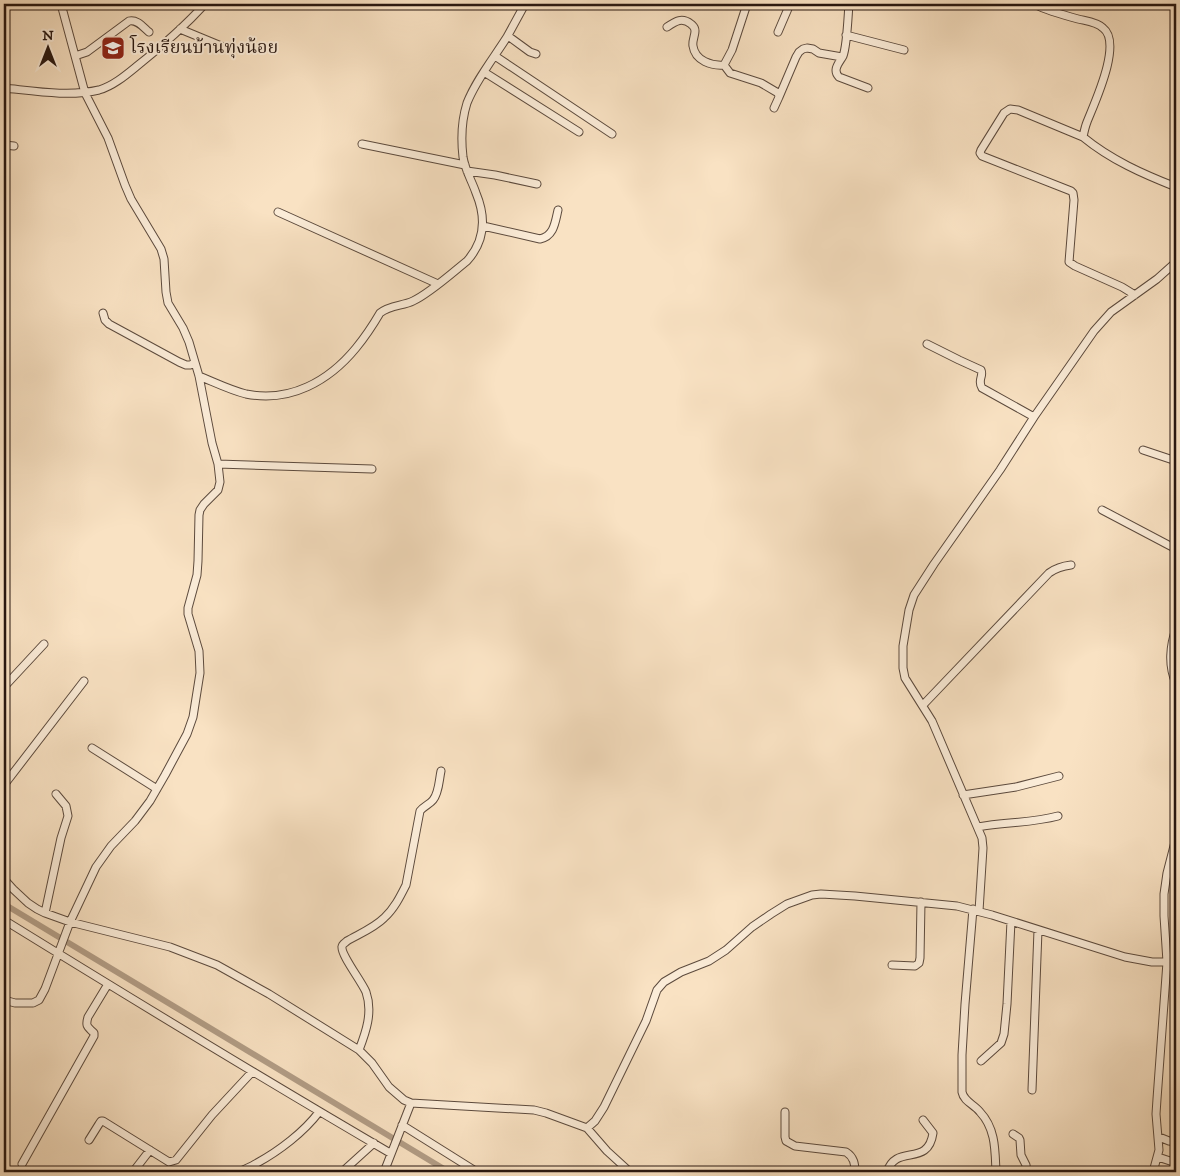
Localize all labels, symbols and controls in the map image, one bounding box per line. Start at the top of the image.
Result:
north arrow [22,22,72,72]
text: N [42,27,54,45]
place label: โรงเรียนบ้านทุ่งน้อย [129,34,278,59]
school or university icon: โรงเรียนบ้านทุ่งน้อย [100,35,126,61]

